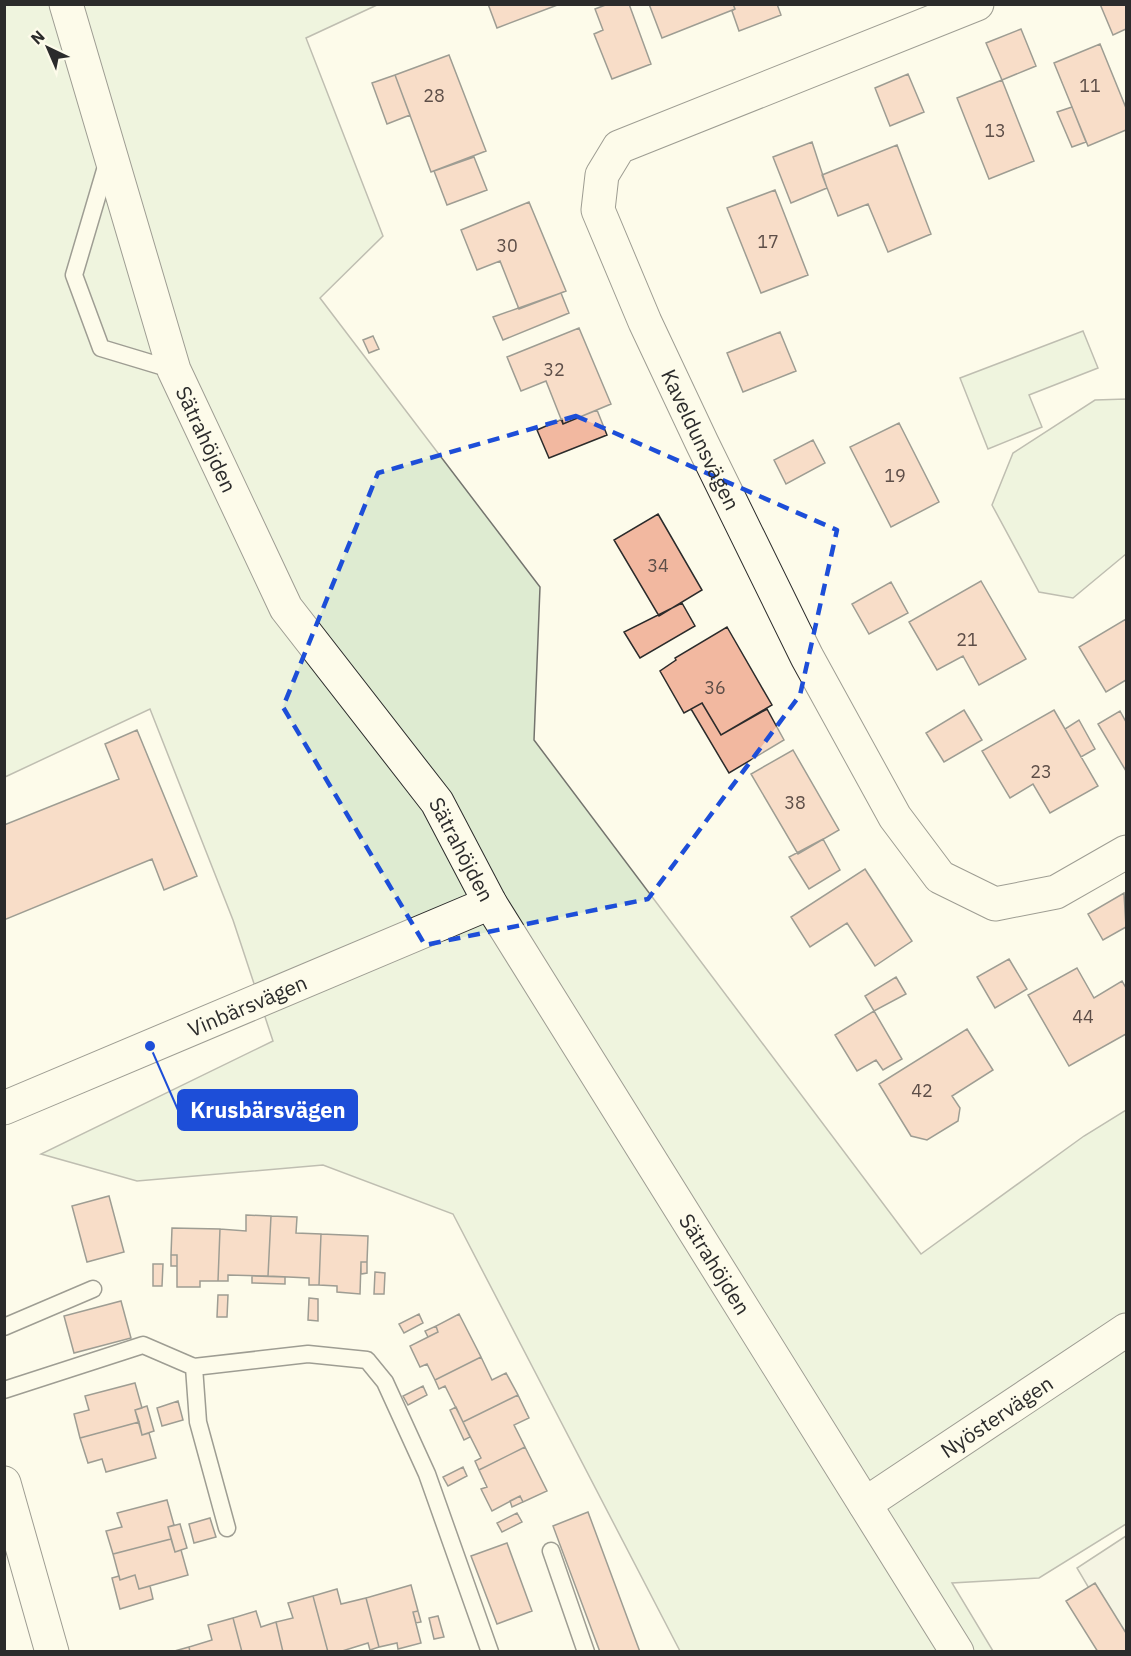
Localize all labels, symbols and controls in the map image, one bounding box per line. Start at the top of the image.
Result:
north arrow [18,18,78,78]
text: N [26,26,49,48]
house number: 11 [1079,74,1101,97]
house number: 28 [423,84,445,107]
house number: 13 [984,119,1006,142]
house number: 17 [757,230,779,253]
house number: 30 [496,234,518,257]
house number: 32 [543,358,565,381]
street label: Kaveldunsvägen [655,364,747,515]
street label: Sätrahöjden [170,381,244,497]
house number: 19 [884,464,906,487]
house number: 34 [647,554,669,577]
house number: 21 [956,628,978,651]
house number: 36 [704,676,726,699]
house number: 23 [1030,760,1052,783]
house number: 38 [784,791,806,814]
street label: Sätrahöjden [423,792,501,906]
street label: Vinbärsvägen [183,968,311,1043]
house number: 44 [1072,1005,1094,1028]
house number: 42 [911,1079,933,1102]
callout: Krusbärsvägen [178,1090,357,1130]
text: Krusbärsvägen [190,1095,346,1124]
street label: Sätrahöjden [673,1208,757,1320]
street label: Nyöstervägen [935,1369,1058,1464]

